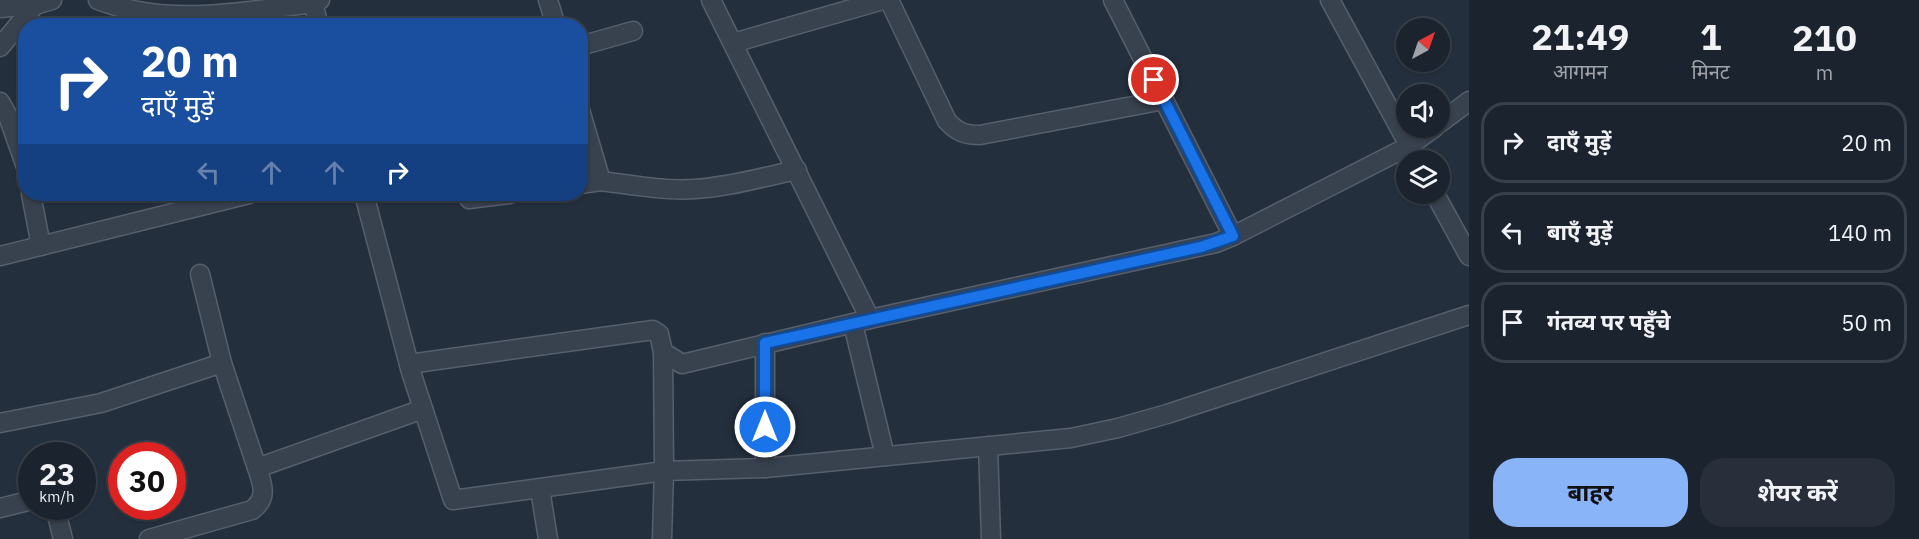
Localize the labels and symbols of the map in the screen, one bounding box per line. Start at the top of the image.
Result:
north arrow [1396,18,1450,72]
pin [1128,54,1179,105]
position arrow [733,395,797,459]
speed limit sign: 30 [108,442,186,520]

